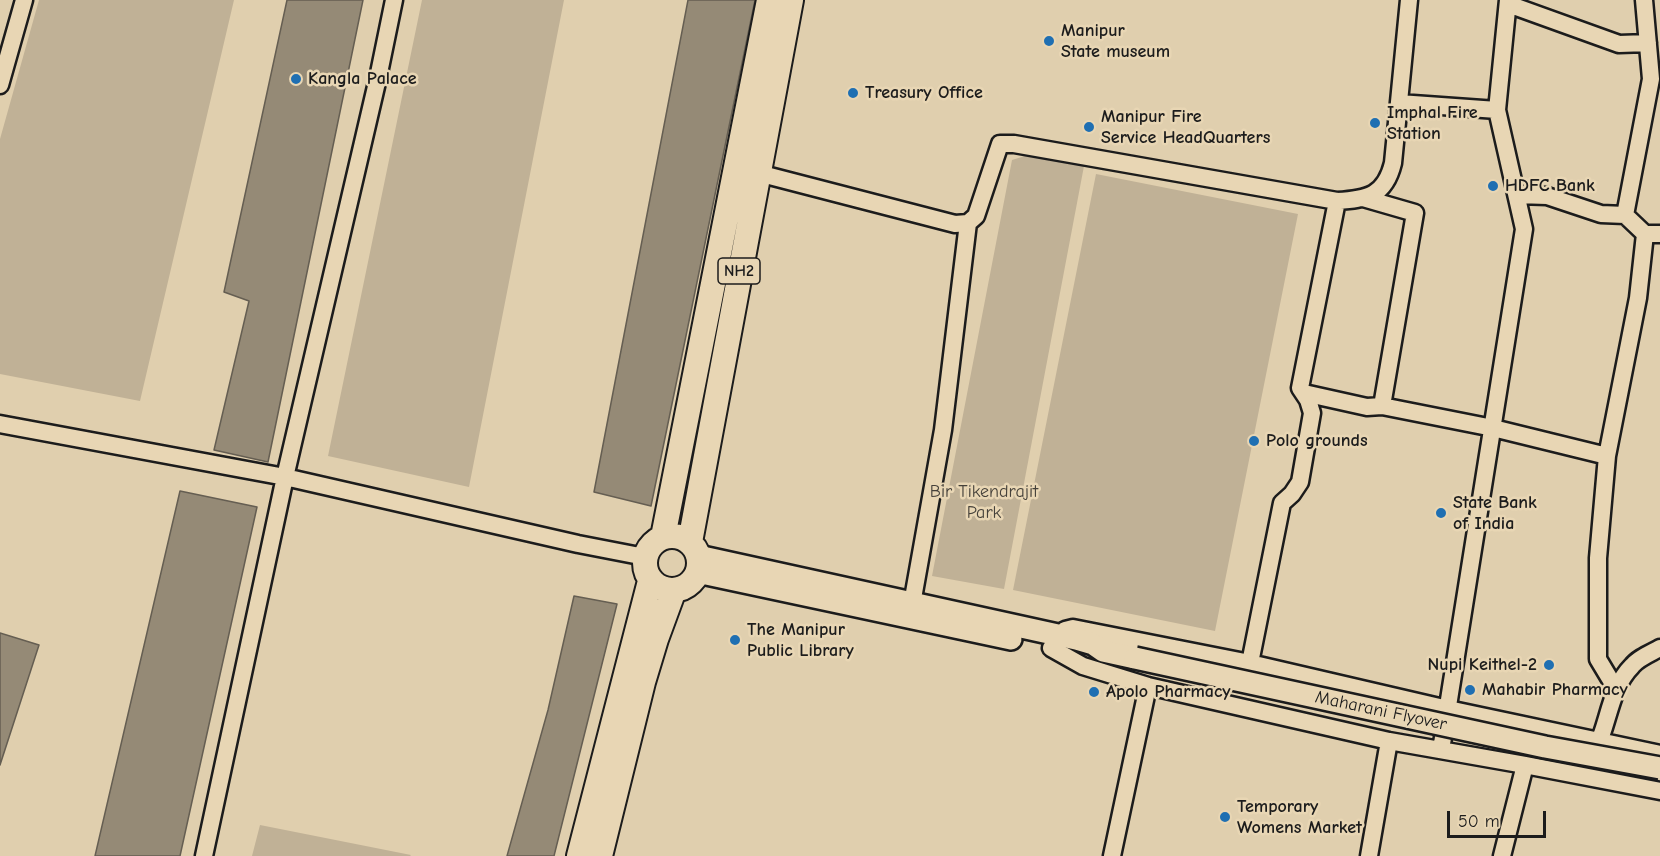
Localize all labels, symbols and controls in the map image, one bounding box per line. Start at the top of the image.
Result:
place label: Manipur State museum [1061,20,1170,63]
marker: Manipur State museum [1042,34,1056,48]
place label: Kangla Palace [308,68,417,90]
marker: Kangla Palace [289,72,303,86]
place label: Treasury Office [865,82,983,104]
marker: Treasury Office [846,86,860,100]
place label: Imphal Fire Station [1387,102,1478,144]
place label: Manipur Fire Service HeadQuarters [1101,106,1270,148]
marker: Imphal Fire Station [1368,116,1382,130]
marker: Manipur Fire Service HeadQuarters [1082,120,1096,134]
place label: HDFC Bank [1505,175,1595,197]
marker: HDFC Bank [1486,179,1500,193]
road number: NH2 [718,258,760,284]
place label: Polo grounds [1266,430,1368,452]
marker: Polo grounds [1247,434,1261,448]
park label: Bir Tikendrajit Park [930,481,1038,524]
place label: State Bank of India [1453,492,1537,534]
marker: State Bank of India [1434,506,1448,520]
place label: The Manipur Public Library [747,619,854,662]
marker: The Manipur Public Library [728,633,742,647]
place label: Nupi Keithel-2 [1428,654,1537,676]
marker: Nupi Keithel-2 [1542,658,1556,672]
place label: Mahabir Pharmacy [1482,679,1628,701]
place label: Apolo Pharmacy [1106,681,1231,703]
marker: Mahabir Pharmacy [1463,683,1477,697]
marker: Apolo Pharmacy [1087,685,1101,699]
street label: Maharani Flyover [1313,686,1449,736]
place label: Temporary Womens Market [1237,796,1362,838]
scale bar [1450,799,1549,837]
marker: Temporary Womens Market [1218,810,1232,824]
text: 50 m [1458,811,1500,832]

